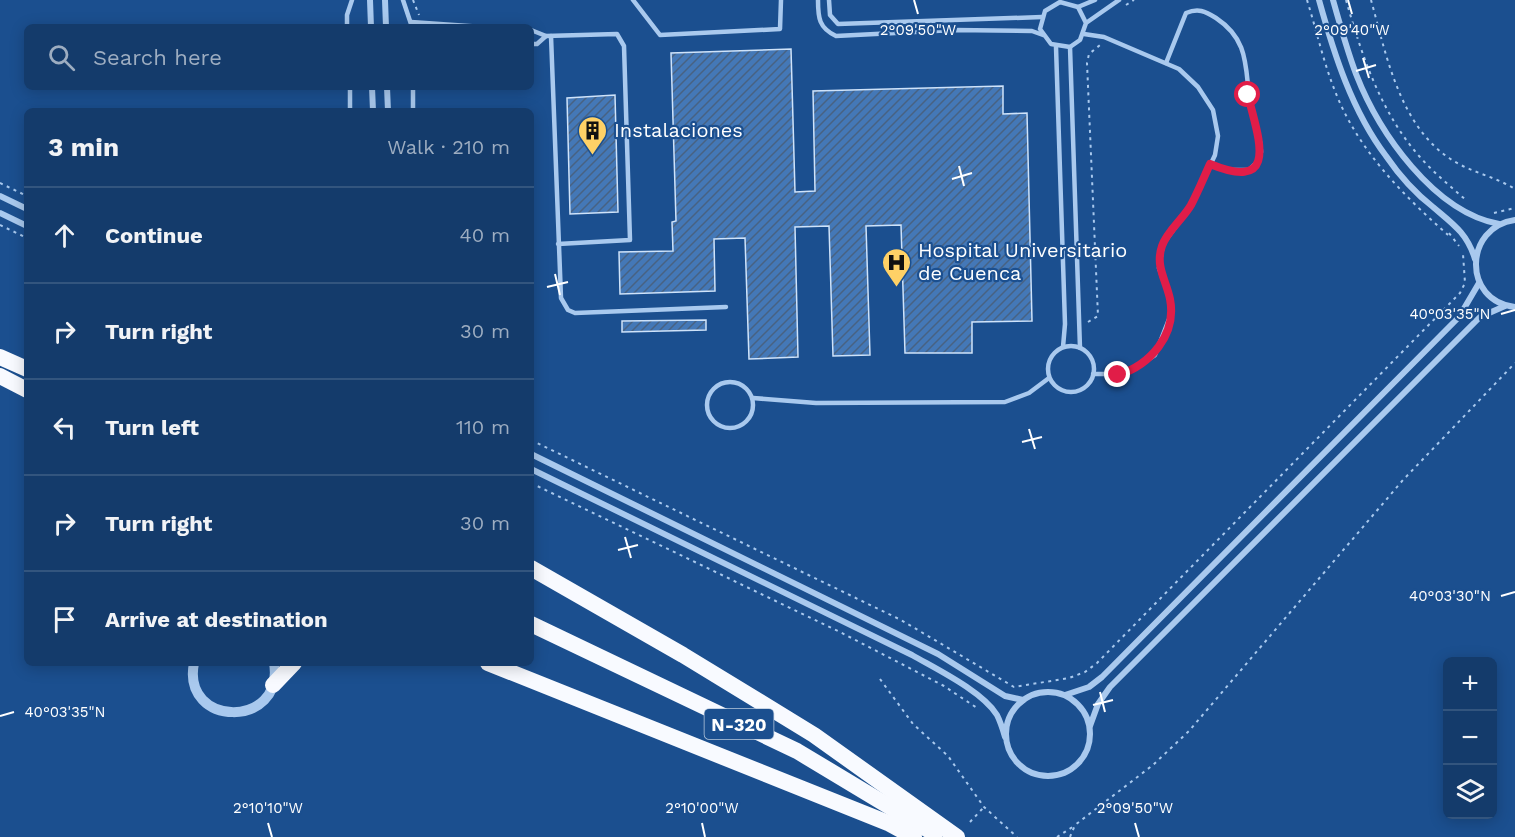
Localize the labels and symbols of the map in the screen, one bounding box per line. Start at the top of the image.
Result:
text: 2°09'50"W [880,21,956,39]
text: 2°09'40"W [1314,21,1390,39]
route start [1234,81,1260,107]
building icon: Instalaciones [577,114,609,156]
place label: Instalaciones [614,118,743,142]
place label: Hospital Universitario de Cuenca [918,238,1127,285]
hospital icon: Hospital Universitario de Cuenca [881,246,913,288]
text: 40°03'35"N [1409,305,1491,323]
route end [1104,361,1130,387]
text: 40°03'30"N [1409,587,1491,605]
text: 40°03'35"N [24,703,106,721]
road number: N-320 [704,709,774,739]
text: 2°10'10"W [233,799,303,817]
text: 2°10'00"W [665,799,739,817]
text: 2°09'50"W [1097,799,1173,817]

